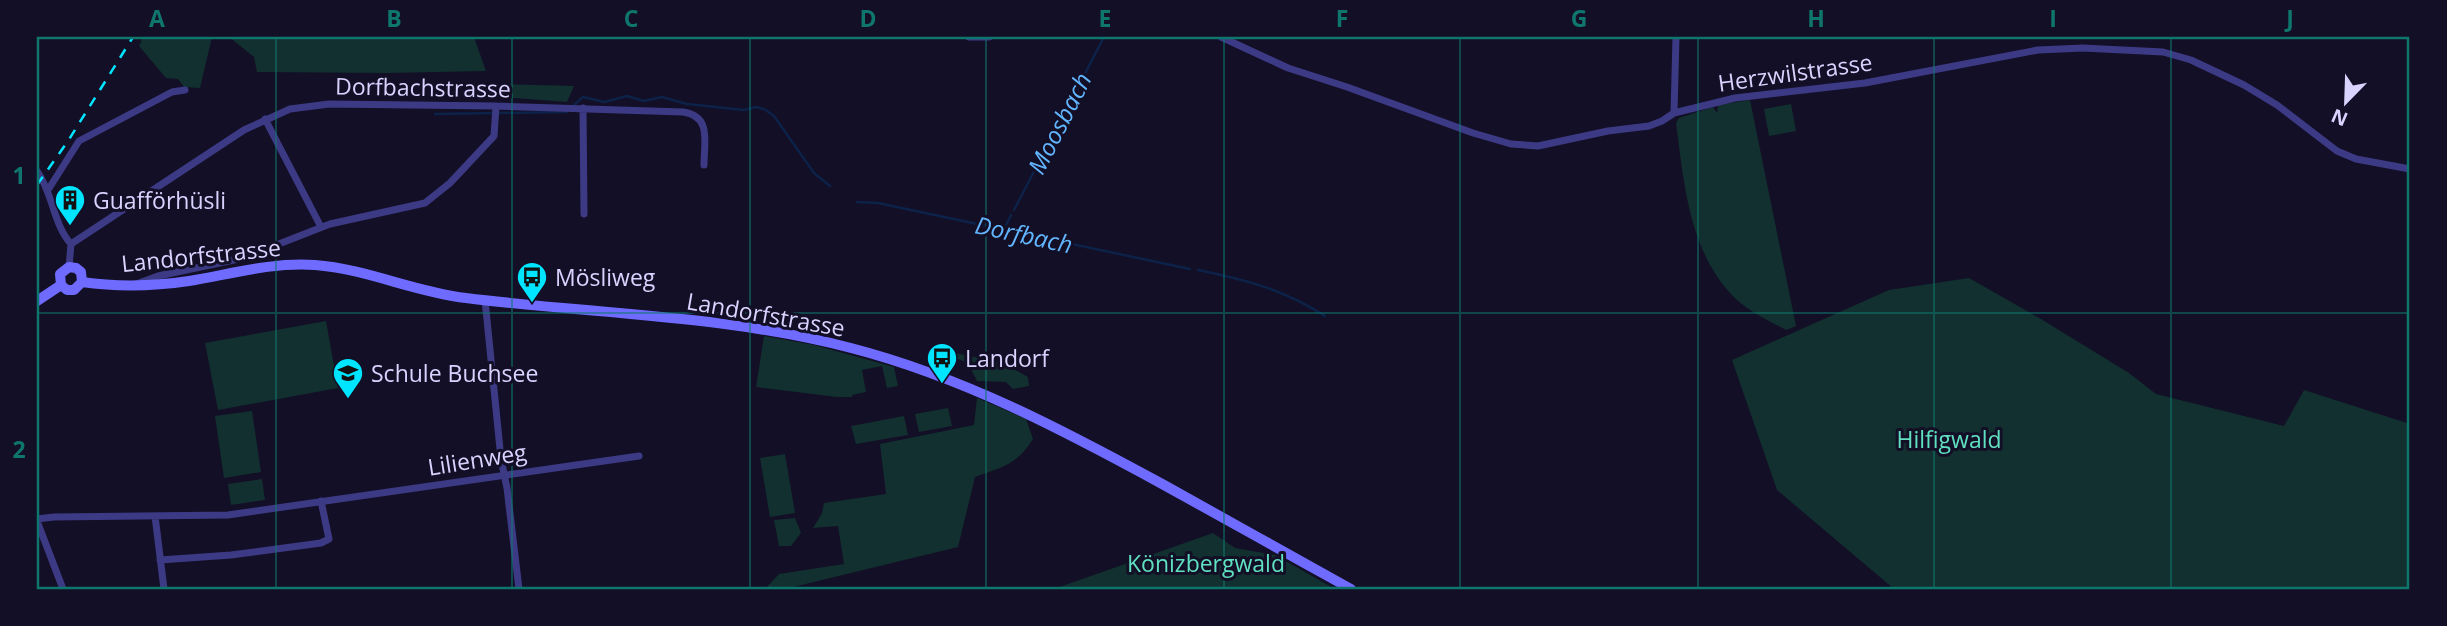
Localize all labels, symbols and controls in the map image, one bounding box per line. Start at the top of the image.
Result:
text: A [149,2,165,34]
text: B [386,2,402,34]
text: C [624,2,638,34]
text: D [859,2,877,34]
text: E [1099,2,1111,34]
text: F [1336,2,1348,34]
text: G [1571,2,1587,34]
text: H [1807,2,1825,34]
text: I [2049,2,2057,34]
text: J [2284,2,2294,34]
street label: Herzwilstrasse [1716,45,1874,99]
north arrow [2310,66,2380,136]
water label: Moosbach [1019,67,1099,179]
street label: Dorfbachstrasse [335,69,511,105]
text: N [2327,103,2352,133]
text: 1 [12,159,26,191]
building icon: Guafförhüsli [53,183,87,227]
place label: Guafförhüsli [93,184,226,216]
water label: Dorfbach [972,208,1076,260]
street label: Landorfstrasse [120,231,282,279]
bus stop icon: Mösliweg [515,260,549,304]
place label: Mösliweg [555,261,656,293]
street label: Landorfstrasse [684,284,848,344]
bus stop icon: Landorf [925,341,959,385]
place label: Landorf [965,342,1050,374]
school or university icon: Schule Buchsee [331,356,365,400]
place label: Schule Buchsee [371,357,538,389]
park label: Hilfigwald [1896,423,2002,455]
text: 2 [12,433,26,465]
street label: Lilienweg [425,435,529,483]
park label: Könizbergwald [1127,547,1285,579]

